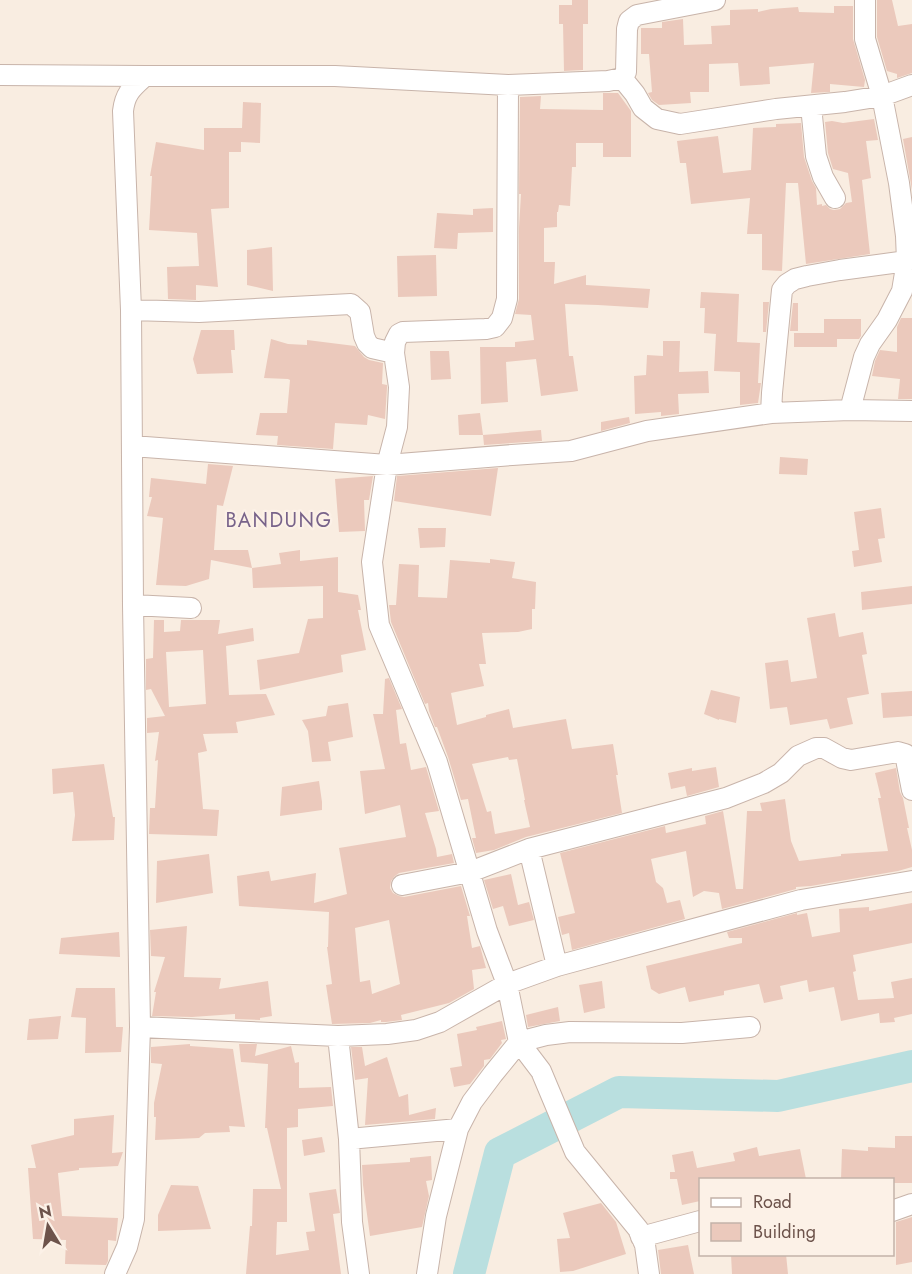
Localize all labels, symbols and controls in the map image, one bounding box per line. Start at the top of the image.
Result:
district label: BANDUNG [225,506,333,535]
legend [699,1178,894,1256]
text: Road [753,1189,792,1215]
north arrow [18,1196,78,1256]
text: N [37,1199,54,1224]
text: Building [753,1219,816,1245]

